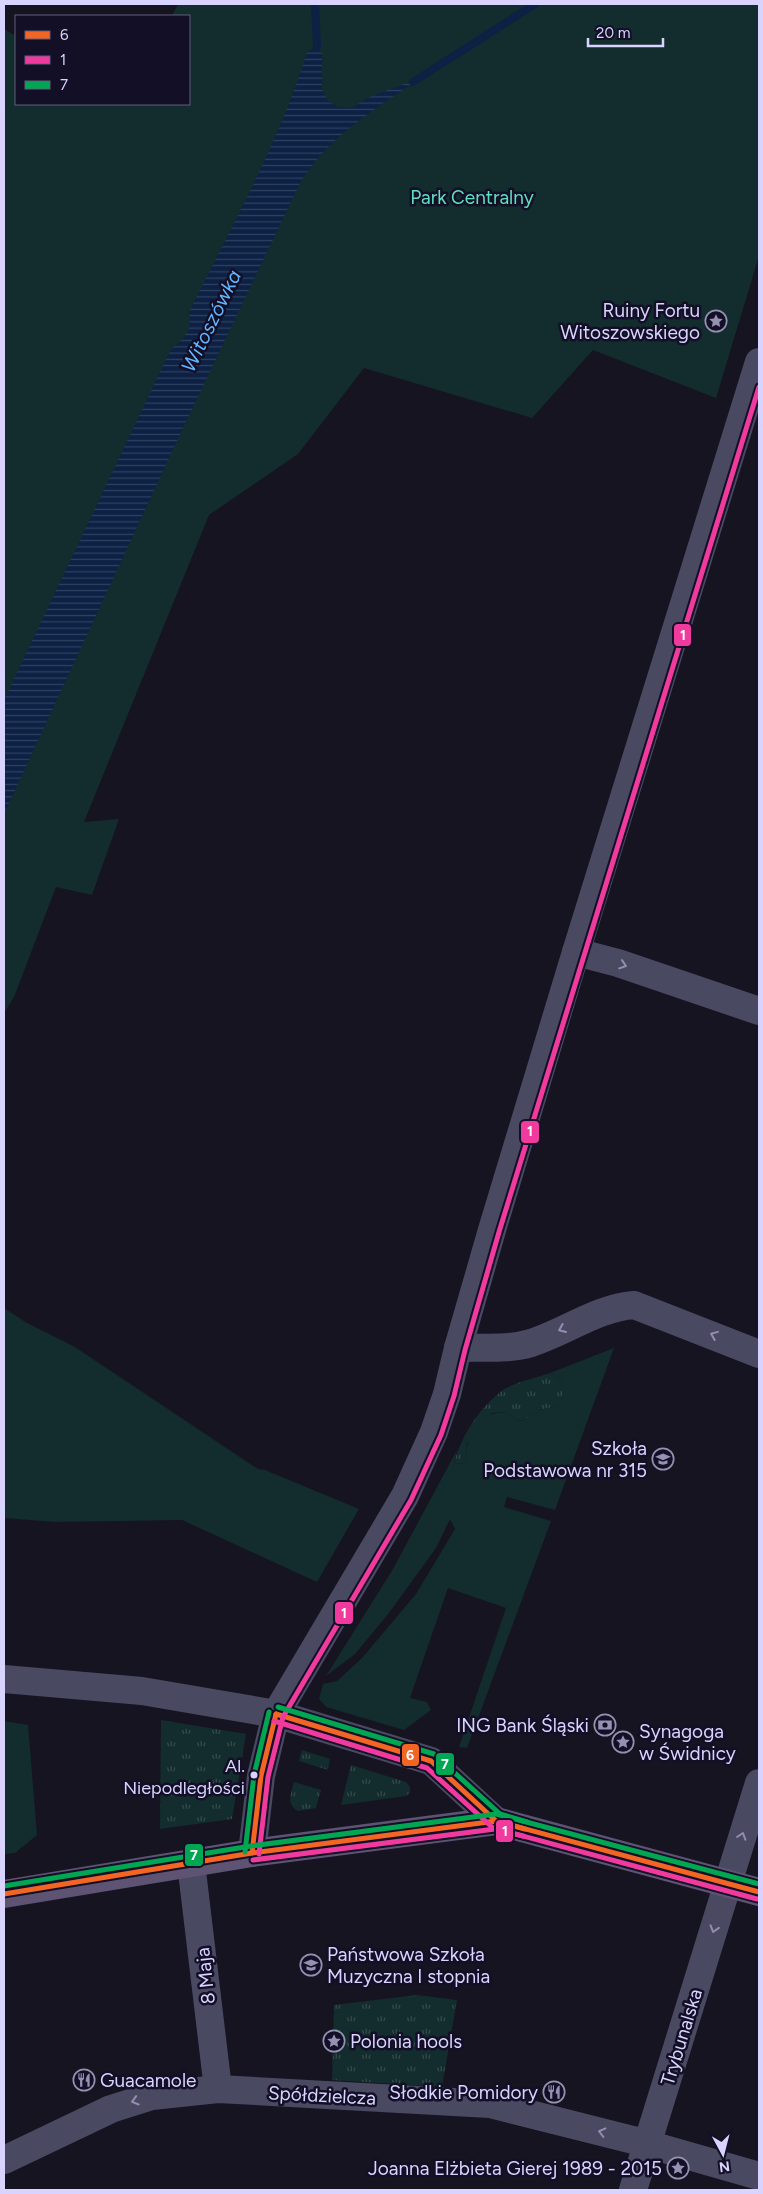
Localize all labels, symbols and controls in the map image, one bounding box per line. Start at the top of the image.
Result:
legend [15,15,190,105]
scale bar [588,15,663,47]
text: 20 m [596,24,630,42]
text: 6 [60,26,69,44]
text: 1 [60,51,66,69]
text: 7 [60,76,68,94]
park label: Park Centralny [410,186,534,209]
water label: Witoszówka [176,266,246,376]
place label: Ruiny Fortu Witoszowskiego [560,299,700,344]
place icon: Ruiny Fortu Witoszowskiego [704,309,728,333]
line badge: 1 [673,623,692,647]
text: 1 [680,627,686,644]
one-way arrow [618,959,627,969]
line badge: 1 [520,1120,540,1144]
text: 1 [527,1123,533,1140]
one-way arrow [558,1323,567,1334]
one-way arrow [710,1331,719,1341]
place label: Szkoła Podstawowa nr 315 [483,1437,647,1482]
school or university icon: Szkoła Podstawowa nr 315 [651,1447,675,1471]
line badge: 1 [334,1601,354,1625]
text: 1 [341,1605,347,1622]
bank icon: ING Bank Śląski [593,1713,617,1737]
place label: ING Bank Śląski [456,1714,589,1737]
place label: Synagoga w Świdnicy [639,1720,736,1765]
place icon: Synagoga w Świdnicy [611,1730,635,1754]
line badge: 6 [401,1743,420,1767]
text: 6 [406,1747,414,1764]
line badge: 7 [435,1752,455,1776]
place label: Al. Niepodległości [123,1755,245,1799]
text: 7 [441,1756,449,1773]
marker: Al. Niepodległości [249,1770,259,1780]
line badge: 1 [495,1819,514,1843]
text: 1 [502,1823,508,1840]
one-way arrow [737,1833,747,1841]
line badge: 7 [184,1843,204,1867]
text: 7 [190,1847,198,1864]
one-way arrow [709,1925,719,1933]
place label: Państwowa Szkoła Muzyczna I stopnia [327,1943,490,1988]
street label: 8 Maja [191,1946,220,2005]
school or university icon: Państwowa Szkoła Muzyczna I stopnia [299,1953,323,1977]
street label: Trybunalska [656,1986,707,2088]
place icon: Polonia hools [322,2029,346,2053]
place label: Polonia hools [350,2030,462,2053]
restaurant icon: Guacamole [72,2068,96,2092]
place label: Guacamole [100,2069,196,2092]
restaurant icon: Słodkie Pomidory [542,2080,566,2104]
street label: Spółdzielcza [267,2081,377,2110]
place label: Słodkie Pomidory [389,2081,538,2104]
one-way arrow [131,2096,140,2106]
one-way arrow [597,2127,606,2138]
north arrow [698,2129,748,2179]
place icon: Joanna Elżbieta Gierej 1989 - 2015 [666,2156,690,2180]
place label: Joanna Elżbieta Gierej 1989 - 2015 [368,2157,662,2180]
text: N [718,2157,731,2176]

